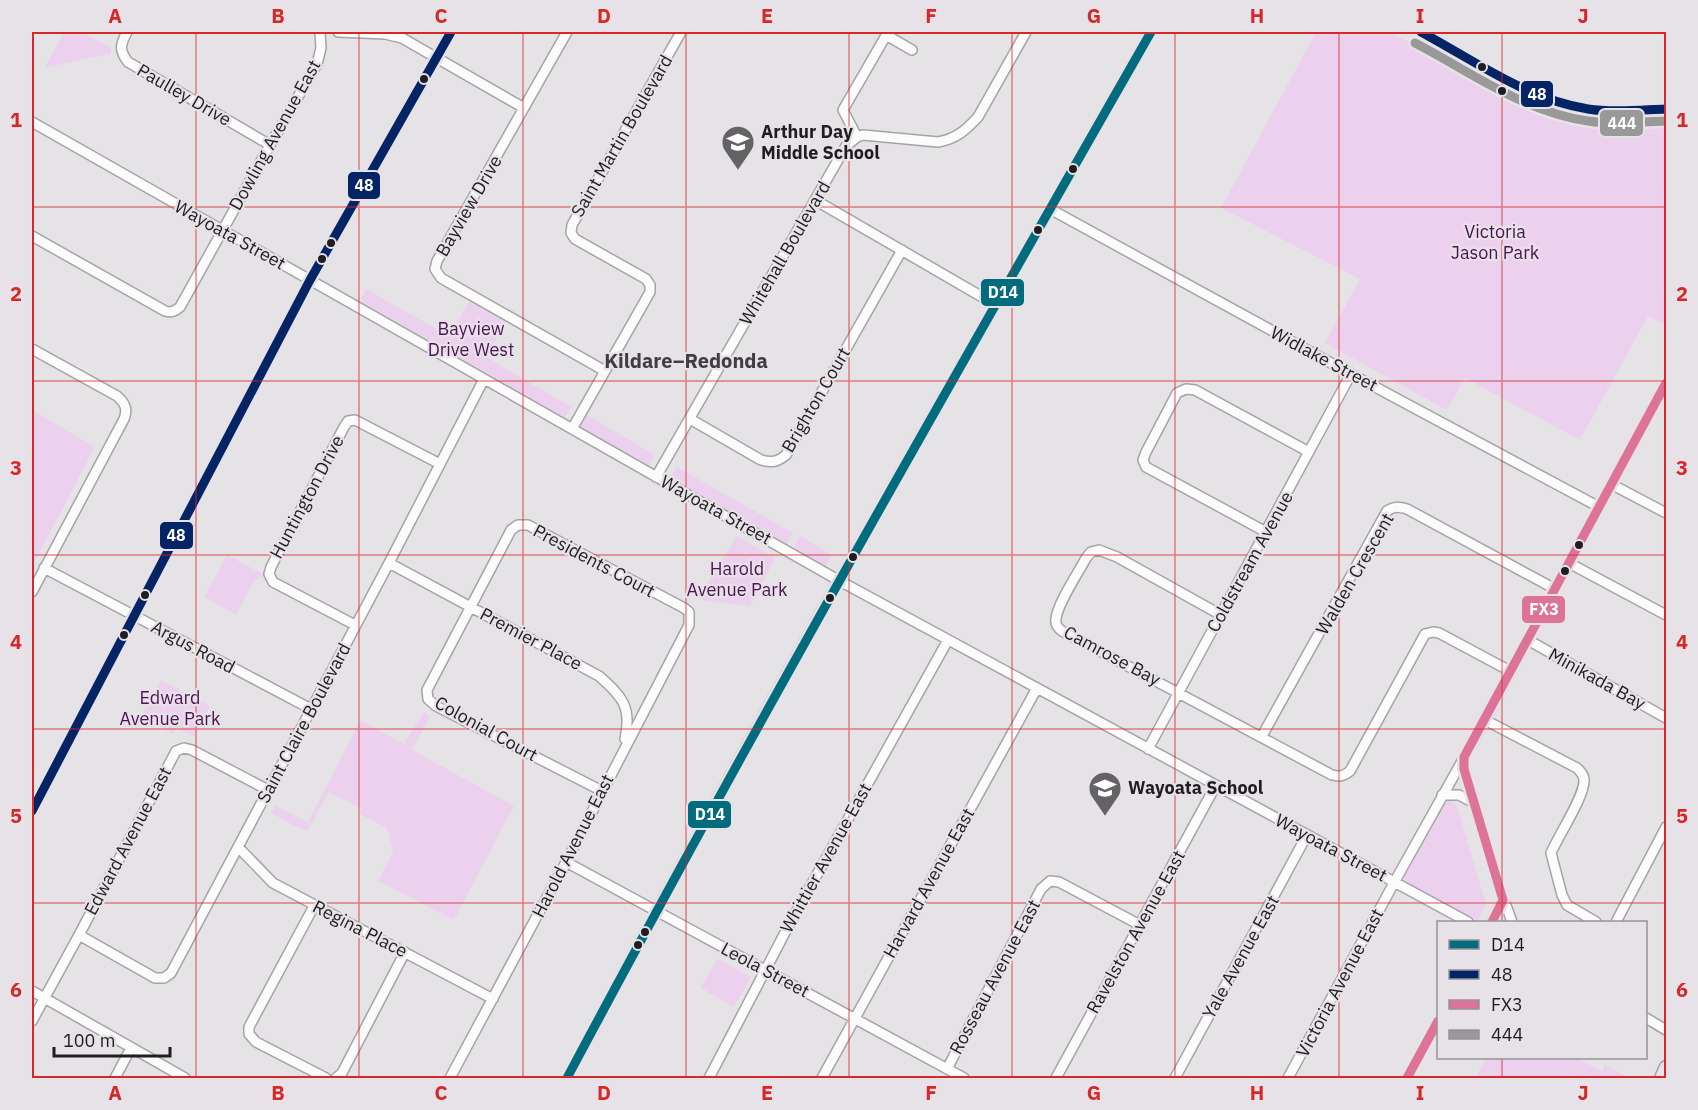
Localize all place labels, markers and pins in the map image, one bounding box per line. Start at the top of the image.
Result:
unlabelled marker [1476,61,1488,73]
unlabelled marker [418,73,430,85]
unlabelled marker [1496,85,1508,97]
place label: Arthur Day Middle School [761,120,880,164]
school or university icon: Arthur Day Middle School [720,124,756,171]
unlabelled marker [1067,163,1079,175]
unlabelled marker [1032,224,1044,236]
unlabelled marker [325,237,337,249]
unlabelled marker [316,253,328,265]
unlabelled marker [1573,539,1585,551]
unlabelled marker [847,551,859,563]
unlabelled marker [1559,565,1571,577]
unlabelled marker [139,589,151,601]
unlabelled marker [824,592,836,604]
unlabelled marker [118,629,130,641]
school or university icon: Wayoata School [1087,770,1123,817]
place label: Wayoata School [1128,776,1264,799]
unlabelled marker [639,926,651,938]
unlabelled marker [632,939,644,951]

